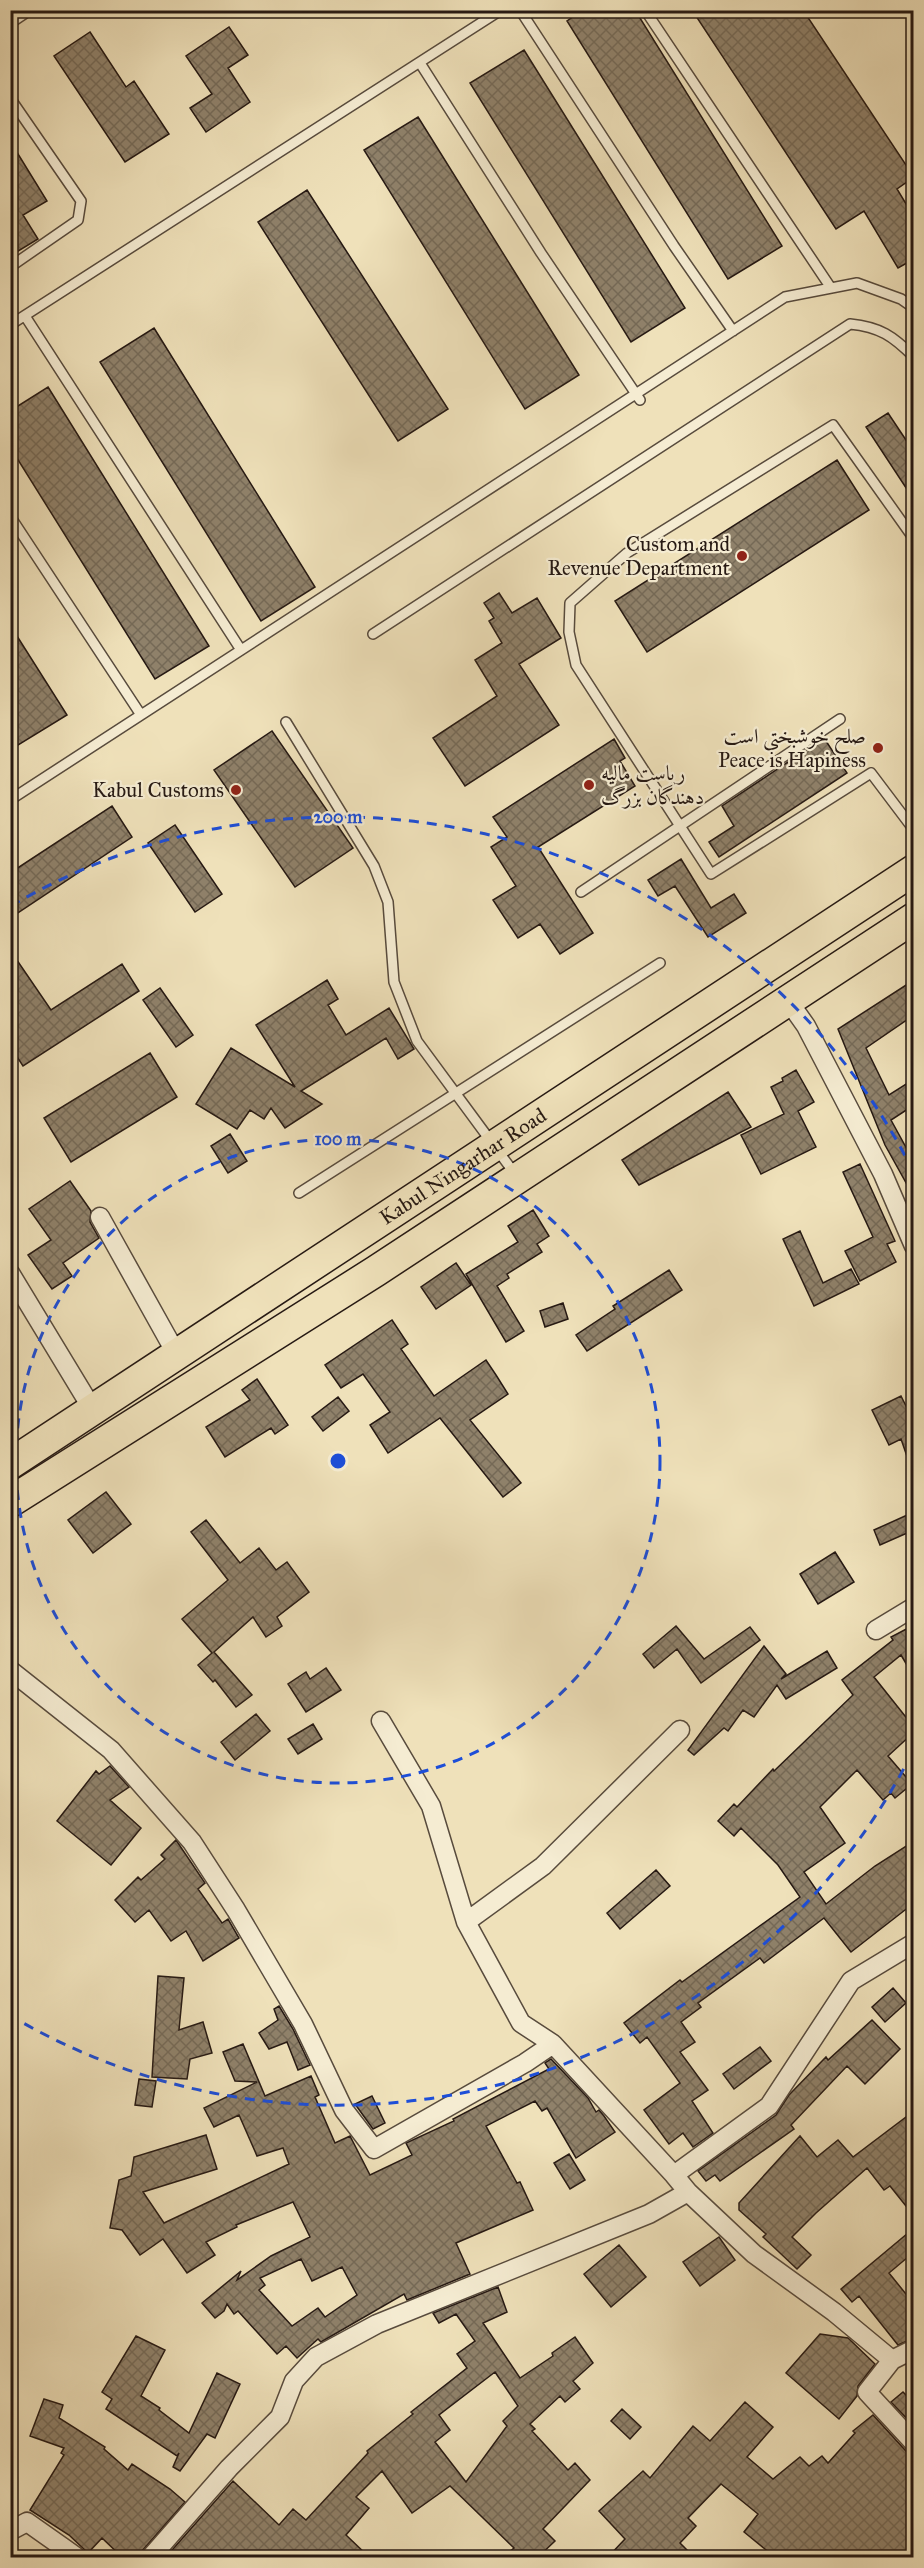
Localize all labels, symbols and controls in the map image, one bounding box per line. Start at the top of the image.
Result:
place label: Custom and Revenue Department [547,531,731,581]
marker: Custom and Revenue Department [735,549,749,563]
place label: صلح خوشبختی است Peace is Hapiness [718,723,866,773]
marker: صلح خوشبختی است Peace is Hapiness [871,741,885,755]
place label: ریاست مالیه دهندگان بزرگ [601,760,704,810]
place label: Kabul Customs [92,777,224,803]
marker: ریاست مالیه دهندگان بزرگ [582,778,596,792]
marker: Kabul Customs [229,783,243,797]
text: 200 m [314,806,363,828]
street label: Kabul Ningarhar Road [375,1102,552,1231]
text: 100 m [315,1128,362,1150]
centre of rings [328,1451,348,1471]

